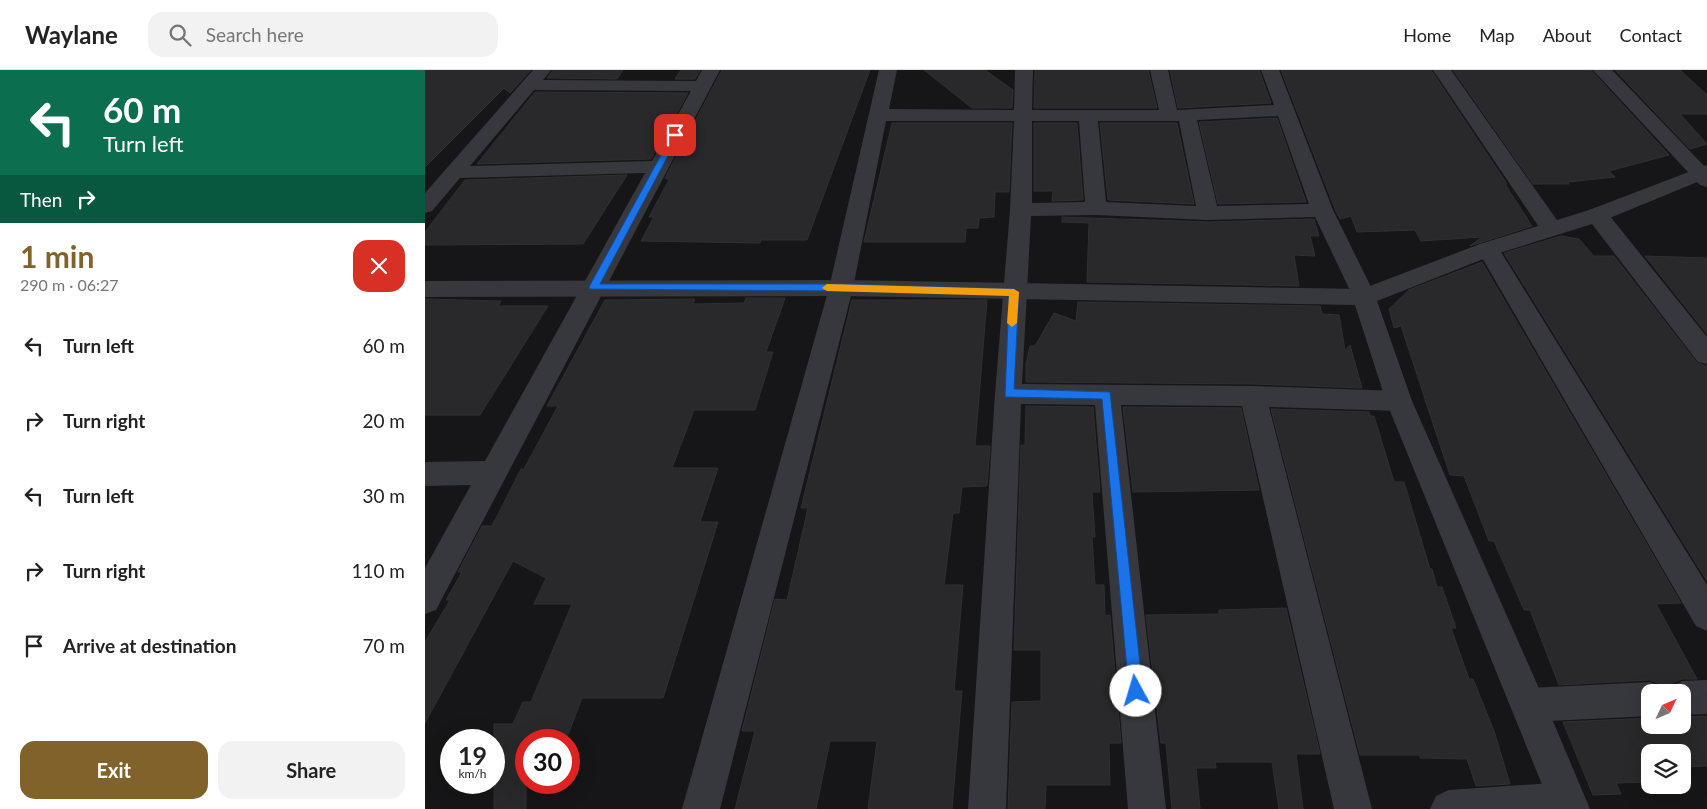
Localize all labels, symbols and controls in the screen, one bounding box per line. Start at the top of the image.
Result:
search box [148,12,498,57]
text: Waylane [25,20,118,49]
icon: search [166,21,194,49]
text: Search here [206,23,304,46]
text: Home [1403,24,1451,46]
text: Map [1479,24,1515,46]
text: About [1543,24,1592,46]
text: Contact [1620,24,1682,46]
text: 60 m [103,88,181,130]
icon: left [20,90,85,155]
pin [654,114,696,156]
icon: arrive [661,121,689,149]
text: Turn left [103,130,184,157]
icon: right [72,185,100,213]
text: Then [20,188,62,211]
text: 1 min [20,238,94,274]
button: close [353,240,405,292]
text: 290 m · 06:27 [20,275,119,294]
icon: left [20,332,48,360]
text: Turn left [63,334,134,357]
text: 60 m [362,334,405,357]
icon: right [20,407,48,435]
text: Turn right [63,409,145,432]
text: 20 m [362,409,405,432]
icon: left [20,482,48,510]
text: Turn left [63,484,134,507]
text: 30 m [362,484,405,507]
icon: right [20,557,48,585]
text: Turn right [63,559,145,582]
text: 110 m [351,559,405,582]
icon: arrive [20,632,48,660]
text: Arrive at destination [63,634,236,657]
text: 70 m [362,634,405,657]
position arrow [1109,664,1161,716]
north arrow [1641,684,1691,734]
map controls [1641,684,1691,794]
speed limit sign: 30 [515,729,580,794]
text: 19 [458,740,487,770]
button: Exit [20,741,208,799]
button: Share [218,741,405,799]
button: layers [1641,744,1691,794]
text: km/h [458,766,487,781]

